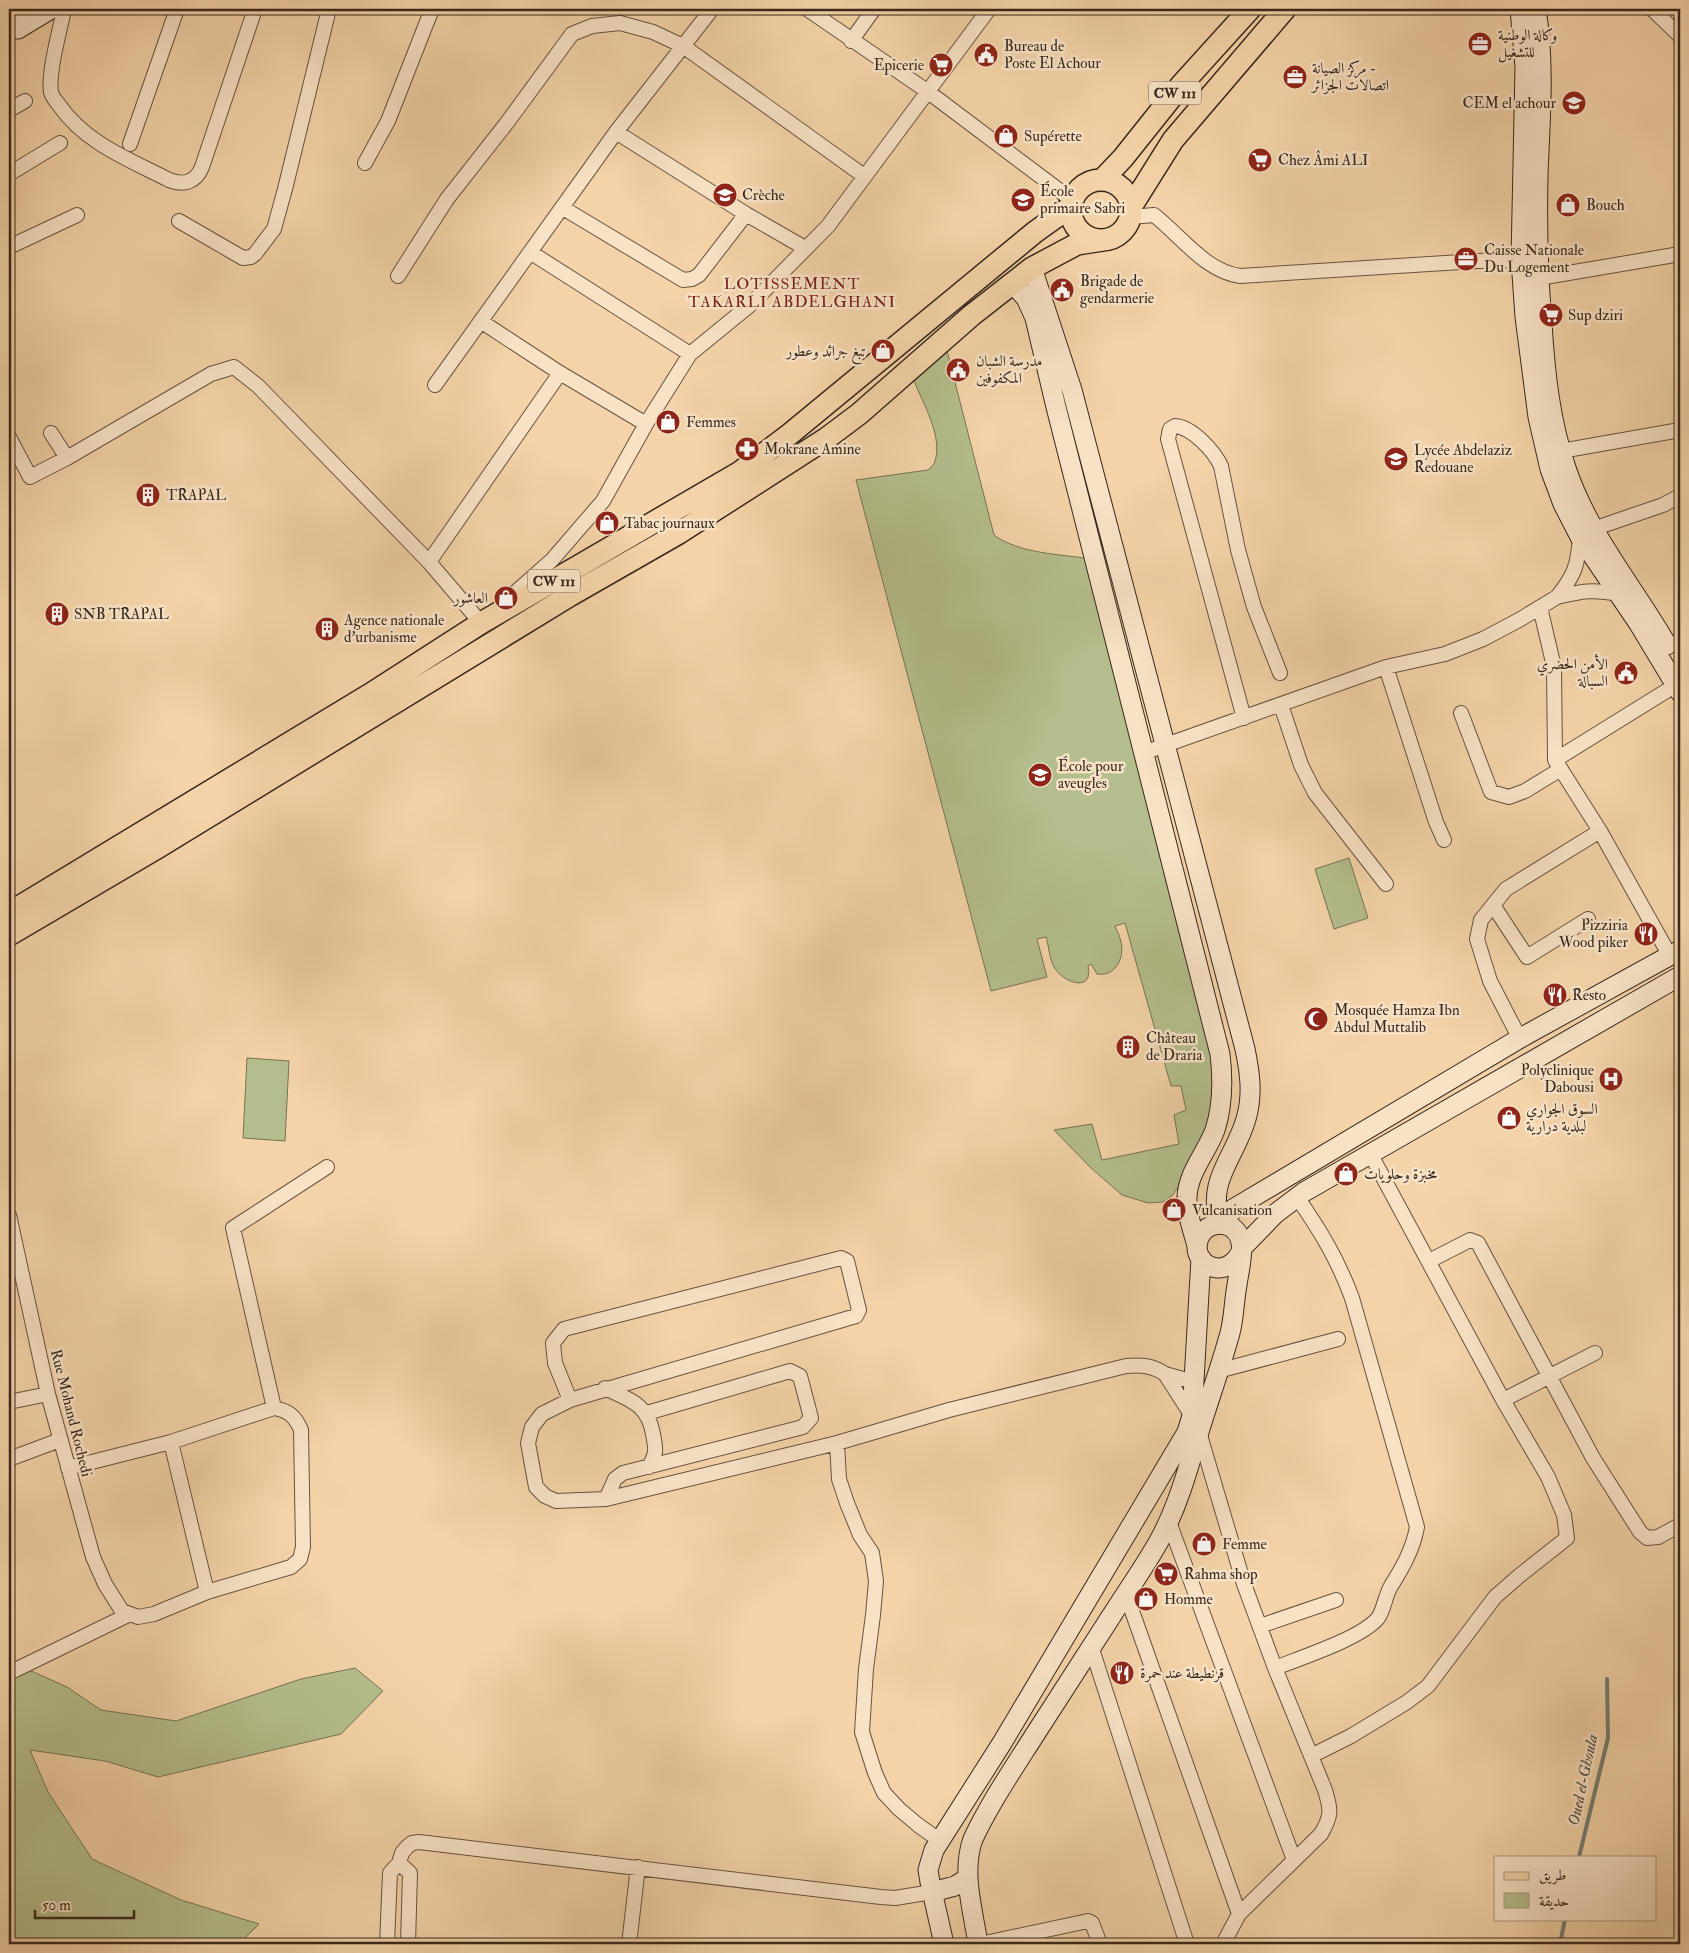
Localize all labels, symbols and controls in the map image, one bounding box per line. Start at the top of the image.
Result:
place label: وكالة الوطنية للتشغيل [1498,26,1557,63]
office icon: وكالة الوطنية للتشغيل [1467,31,1493,57]
place label: Bureau de Poste El Achour [1004,37,1101,73]
public building icon: Bureau de Poste El Achour [973,42,999,68]
supermarket icon: Epicerie [928,52,954,78]
place label: Epicerie [874,56,924,76]
place label: مركز الصيانة - اتصالات الجزائر [1310,59,1389,95]
office icon: مركز الصيانة - اتصالات الجزائر [1282,64,1308,90]
road number: CW 111 [1149,82,1201,105]
school or university icon: CEM el achour [1561,90,1587,116]
place label: CEM el achour [1463,94,1556,113]
shop icon: Supérette [993,123,1019,149]
place label: Supérette [1024,127,1082,147]
supermarket icon: Chez Âmi ALI [1247,147,1273,173]
place label: Chez Âmi ALI [1278,150,1368,170]
place label: École primaire Sabri [1039,180,1125,219]
school or university icon: Crèche [712,182,738,208]
place label: Crèche [742,186,785,205]
school or university icon: École primaire Sabri [1010,187,1036,213]
shop icon: Bouch [1555,192,1581,218]
place label: Bouch [1586,196,1625,215]
place label: Caisse Nationale Du Logement [1484,241,1584,277]
office icon: Caisse Nationale Du Logement [1453,246,1479,272]
place label: Brigade de gendarmerie [1080,272,1154,308]
district label: LOTISSEMENT TAKARLI ABDELGHANI [688,274,896,312]
public building icon: Brigade de gendarmerie [1049,277,1075,303]
supermarket icon: Sup dziri [1538,302,1564,328]
place label: Sup dziri [1568,306,1623,326]
shop icon: تبغ جرائد وعطور [870,338,896,364]
place label: تبغ جرائد وعطور [784,342,866,365]
place label: مدرسة الشبان المكفوفين [976,352,1042,388]
public building icon: مدرسة الشبان المكفوفين [945,357,971,383]
shop icon: Femmes [655,409,681,435]
place label: Femmes [686,413,736,432]
pharmacy icon: Mokrane Amine [734,436,760,462]
place label: Mokrane Amine [764,440,861,459]
place label: Lycée Abdelaziz Redouane [1414,441,1512,477]
school or university icon: Lycée Abdelaziz Redouane [1383,446,1409,472]
building icon: TRAPAL [135,482,161,508]
place label: TRAPAL [166,486,226,505]
shop icon: Tabac journaux [594,510,620,536]
place label: Tabac journaux [624,514,715,533]
road number: CW 111 [528,570,580,592]
shop icon: العاشور [493,585,519,611]
place label: العاشور [452,589,488,608]
building icon: SNB TRAPAL [44,601,70,627]
place label: SNB TRAPAL [74,605,169,624]
place label: Agence nationale d'urbanisme [343,611,444,647]
building icon: Agence nationale d'urbanisme [314,616,340,642]
place label: الأمن الحضري السبالة [1537,653,1608,691]
public building icon: الأمن الحضري السبالة [1613,660,1639,686]
place label: École pour aveugles [1058,755,1124,793]
school or university icon: École pour aveugles [1027,762,1053,788]
place label: Pizziria Wood piker [1558,916,1629,953]
restaurant icon: Pizziria Wood piker [1633,921,1659,947]
restaurant icon: Resto [1542,982,1568,1008]
place label: Resto [1572,986,1606,1005]
place label: Mosquée Hamza Ibn Abdul Muttalib [1333,1001,1460,1037]
mosque icon: Mosquée Hamza Ibn Abdul Muttalib [1303,1006,1329,1032]
place label: Château de Draria [1146,1029,1203,1065]
building icon: Château de Draria [1115,1034,1141,1060]
place label: Polyclinique Dabousi [1521,1061,1594,1097]
hospital icon: Polyclinique Dabousi [1598,1066,1624,1092]
place label: السوق الجواري لبلدية درارية [1526,1100,1598,1136]
shop icon: السوق الجواري لبلدية درارية [1496,1105,1522,1131]
shop icon: مخبزة وحلويات [1333,1161,1359,1187]
place label: مخبزة وحلويات [1364,1165,1437,1184]
shop icon: Vulcanisation [1161,1197,1187,1223]
place label: Vulcanisation [1192,1201,1272,1220]
street label: Rue Mohand Rochedi [46,1347,96,1479]
shop icon: Femme [1191,1531,1217,1557]
place label: Femme [1222,1535,1267,1554]
supermarket icon: Rahma shop [1153,1561,1179,1587]
place label: Rahma shop [1184,1565,1258,1585]
shop icon: Homme [1133,1586,1159,1612]
place label: Homme [1164,1590,1213,1609]
restaurant icon: قرنطيطة عند حمرة [1109,1660,1135,1686]
place label: قرنطيطة عند حمرة [1140,1664,1224,1683]
water label: Oued el-Ghoula [1564,1732,1602,1828]
legend [1494,1856,1656,1920]
text: طريق [1539,1866,1566,1885]
scale bar [35,1888,134,1920]
text: حديقة [1539,1892,1569,1911]
text: 50 m [42,1896,71,1915]

